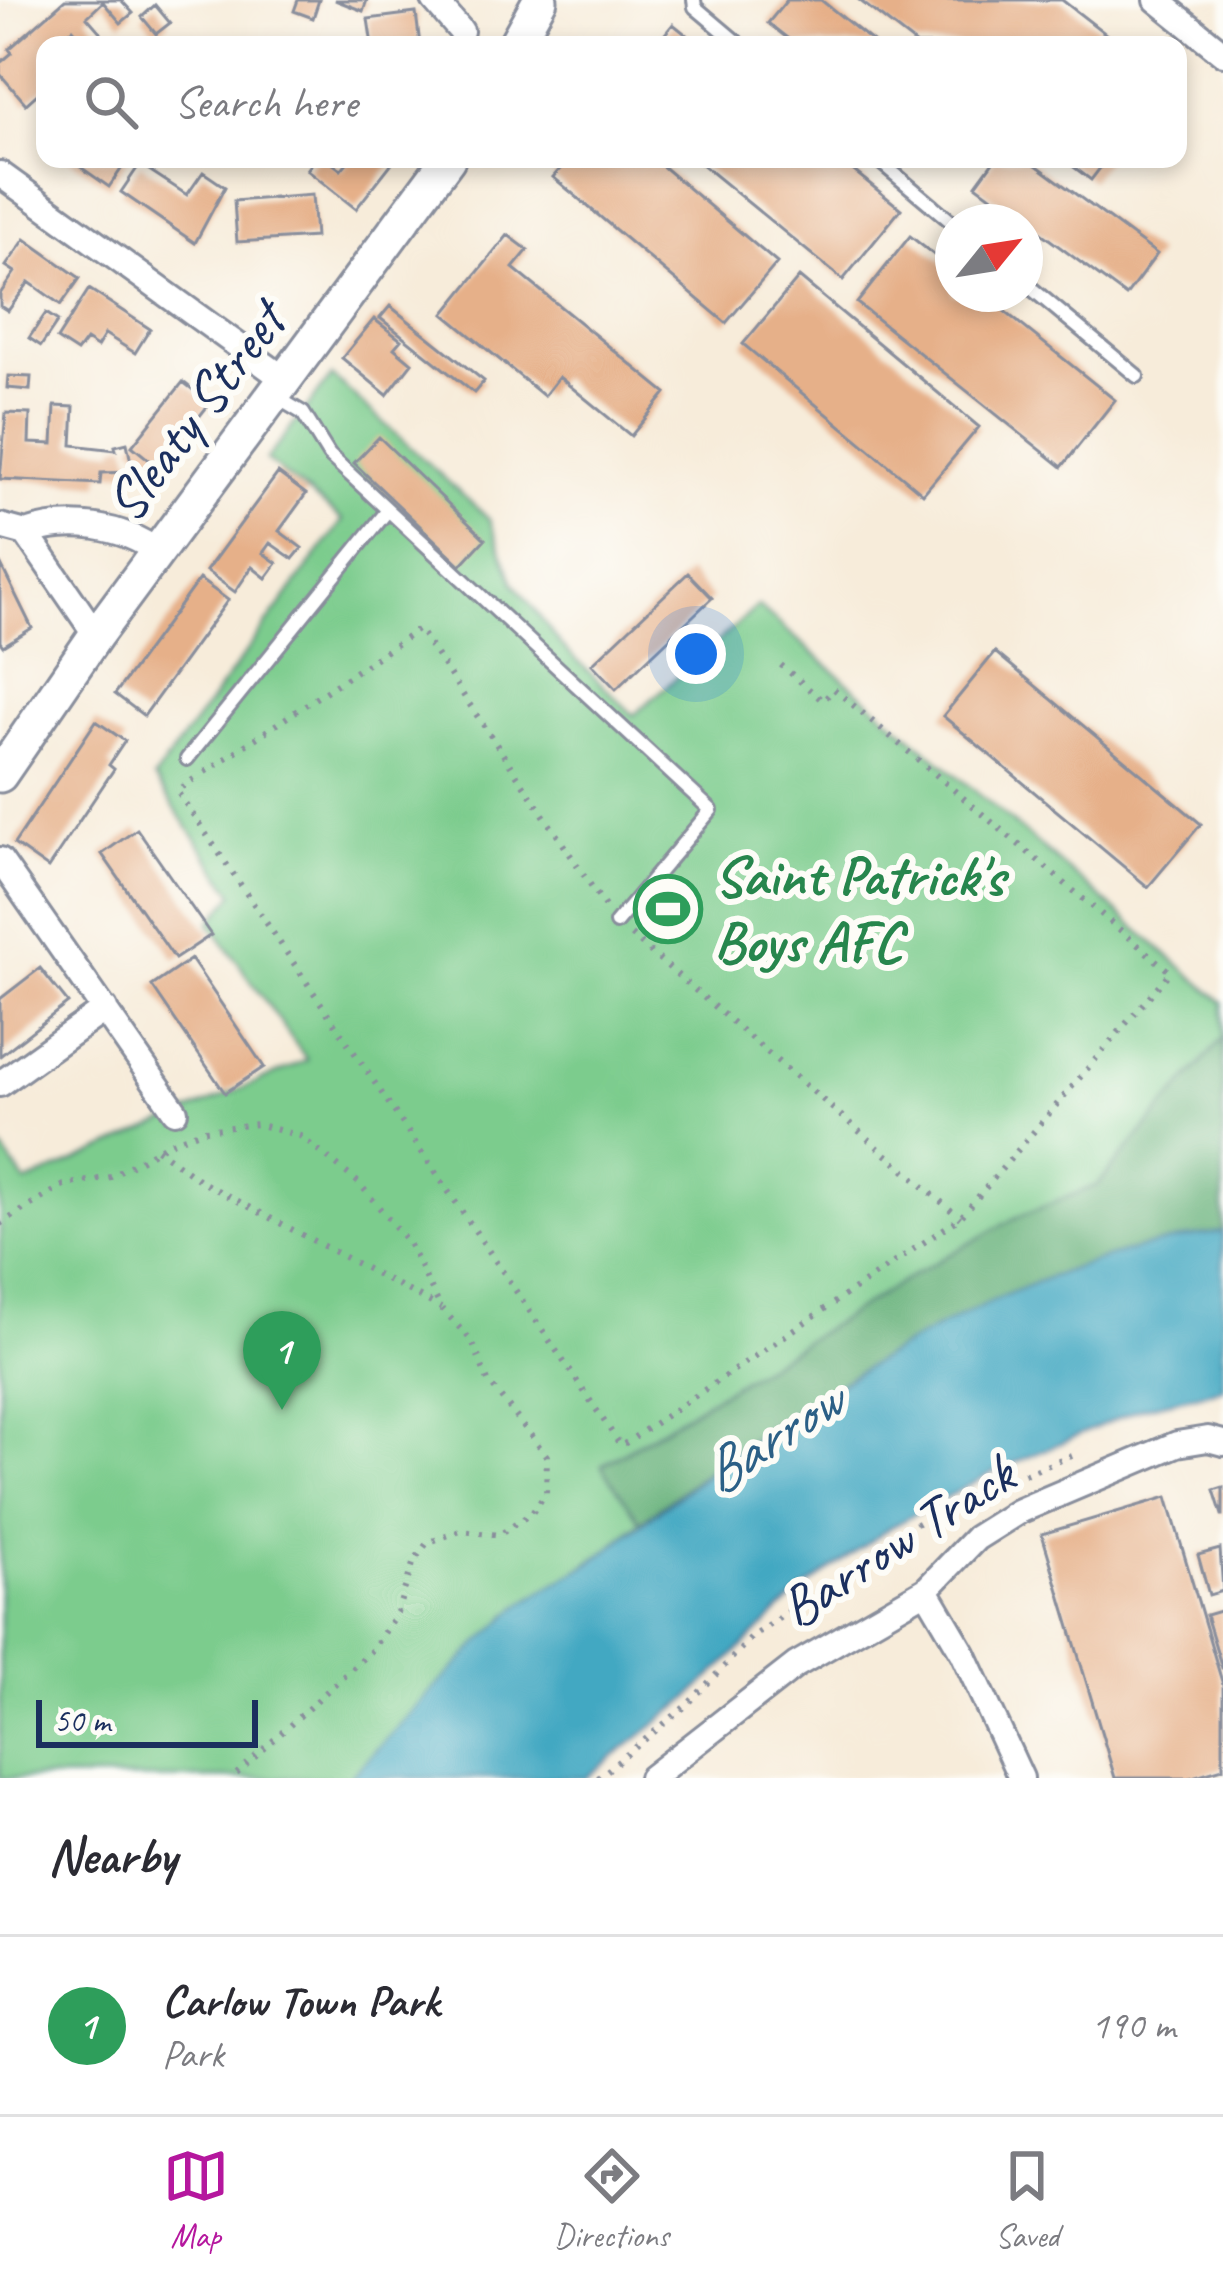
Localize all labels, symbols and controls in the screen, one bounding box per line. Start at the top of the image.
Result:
search box [36,36,1187,168]
icon: search [78,69,144,135]
text: Search here [174,74,357,131]
north arrow [935,204,1043,312]
street label: Sleaty Street [89,282,305,536]
your location [666,624,726,684]
place label: Saint Patrick's Boys AFC [714,840,1009,978]
sports icon: Saint Patrick's Boys AFC [633,874,703,944]
pin: 1 [243,1311,321,1410]
water label: Barrow [686,1359,863,1510]
street label: Barrow Track [766,1436,1031,1643]
scale bar [36,1694,258,1747]
text: 50 m [54,1700,110,1742]
text: Nearby [48,1824,176,1888]
text: Carlow Town Park [162,1973,439,2030]
text: 1 [78,2001,96,2050]
text: 190 m [1091,2001,1175,2050]
text: Park [162,2030,224,2079]
tab: Map [163,2143,229,2257]
tab: Directions [554,2143,669,2257]
tab: Saved [994,2143,1060,2257]

